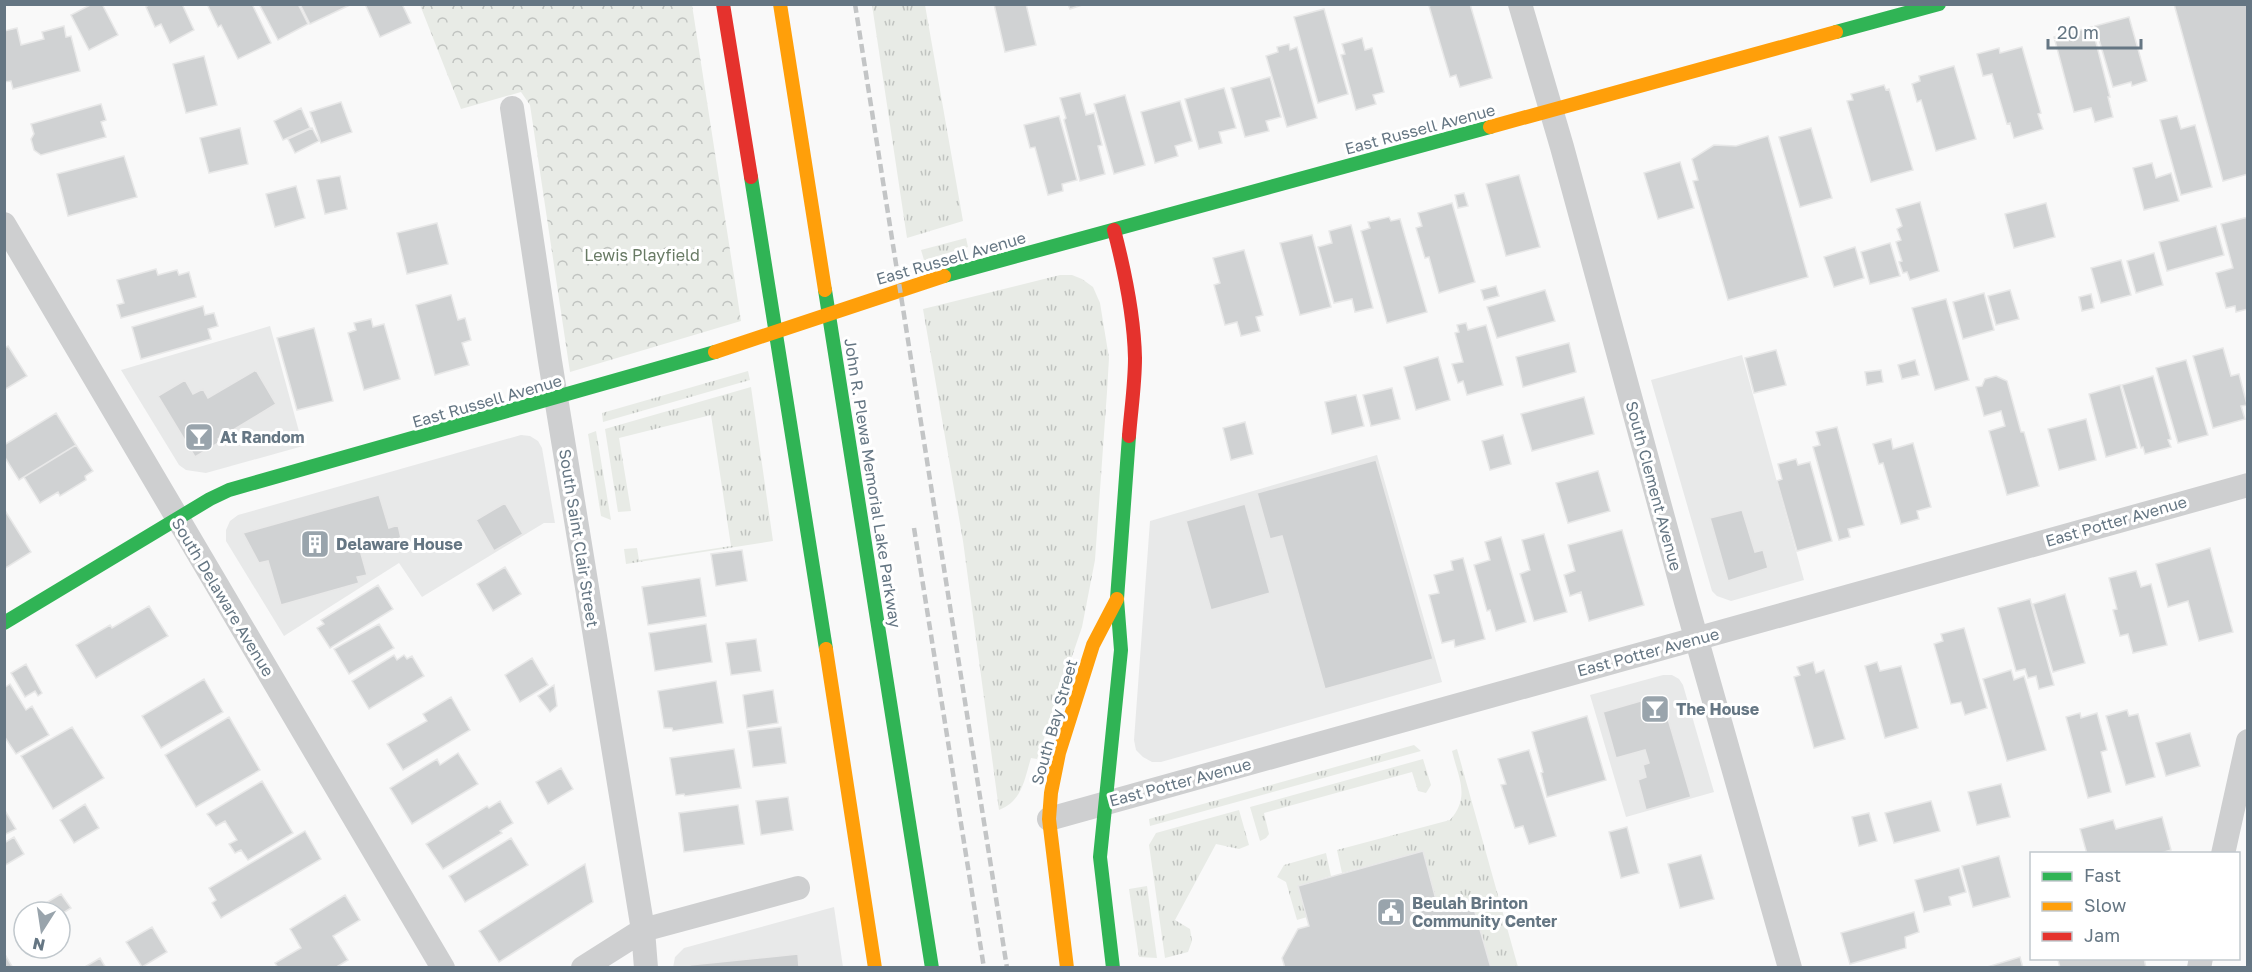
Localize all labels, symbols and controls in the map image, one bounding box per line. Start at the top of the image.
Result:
scale bar [2048,12,2141,50]
text: 20 m [2057,21,2099,43]
street label: East Russell Avenue [1343,99,1497,159]
street label: East Russell Avenue [874,227,1028,289]
park label: Lewis Playfield [584,245,700,265]
street label: John R. Plewa Memorial Lake Parkway [840,337,906,629]
street label: East Russell Avenue [410,370,564,432]
street label: South Clement Avenue [1622,399,1686,573]
bar icon: At Random [183,421,215,453]
place label: At Random [220,427,305,447]
street label: South Saint Clair Street [555,447,603,629]
street label: East Potter Avenue [2043,491,2189,551]
street label: South Delaware Avenue [168,514,278,680]
building icon: Delaware House [299,528,331,560]
place label: Delaware House [336,534,463,554]
street label: East Potter Avenue [1575,623,1721,681]
street label: South Bay Street [1027,657,1081,787]
bar icon: The House [1639,693,1671,725]
place label: The House [1676,699,1759,719]
street label: East Potter Avenue [1107,753,1253,811]
legend [2030,852,2240,960]
text: Fast [2084,864,2121,886]
place label: Beulah Brinton Community Center [1412,893,1557,931]
text: Slow [2084,894,2127,916]
public building icon: Beulah Brinton Community Center [1375,896,1407,928]
north arrow [12,900,72,960]
text: Jam [2084,924,2120,946]
text: N [31,934,47,956]

